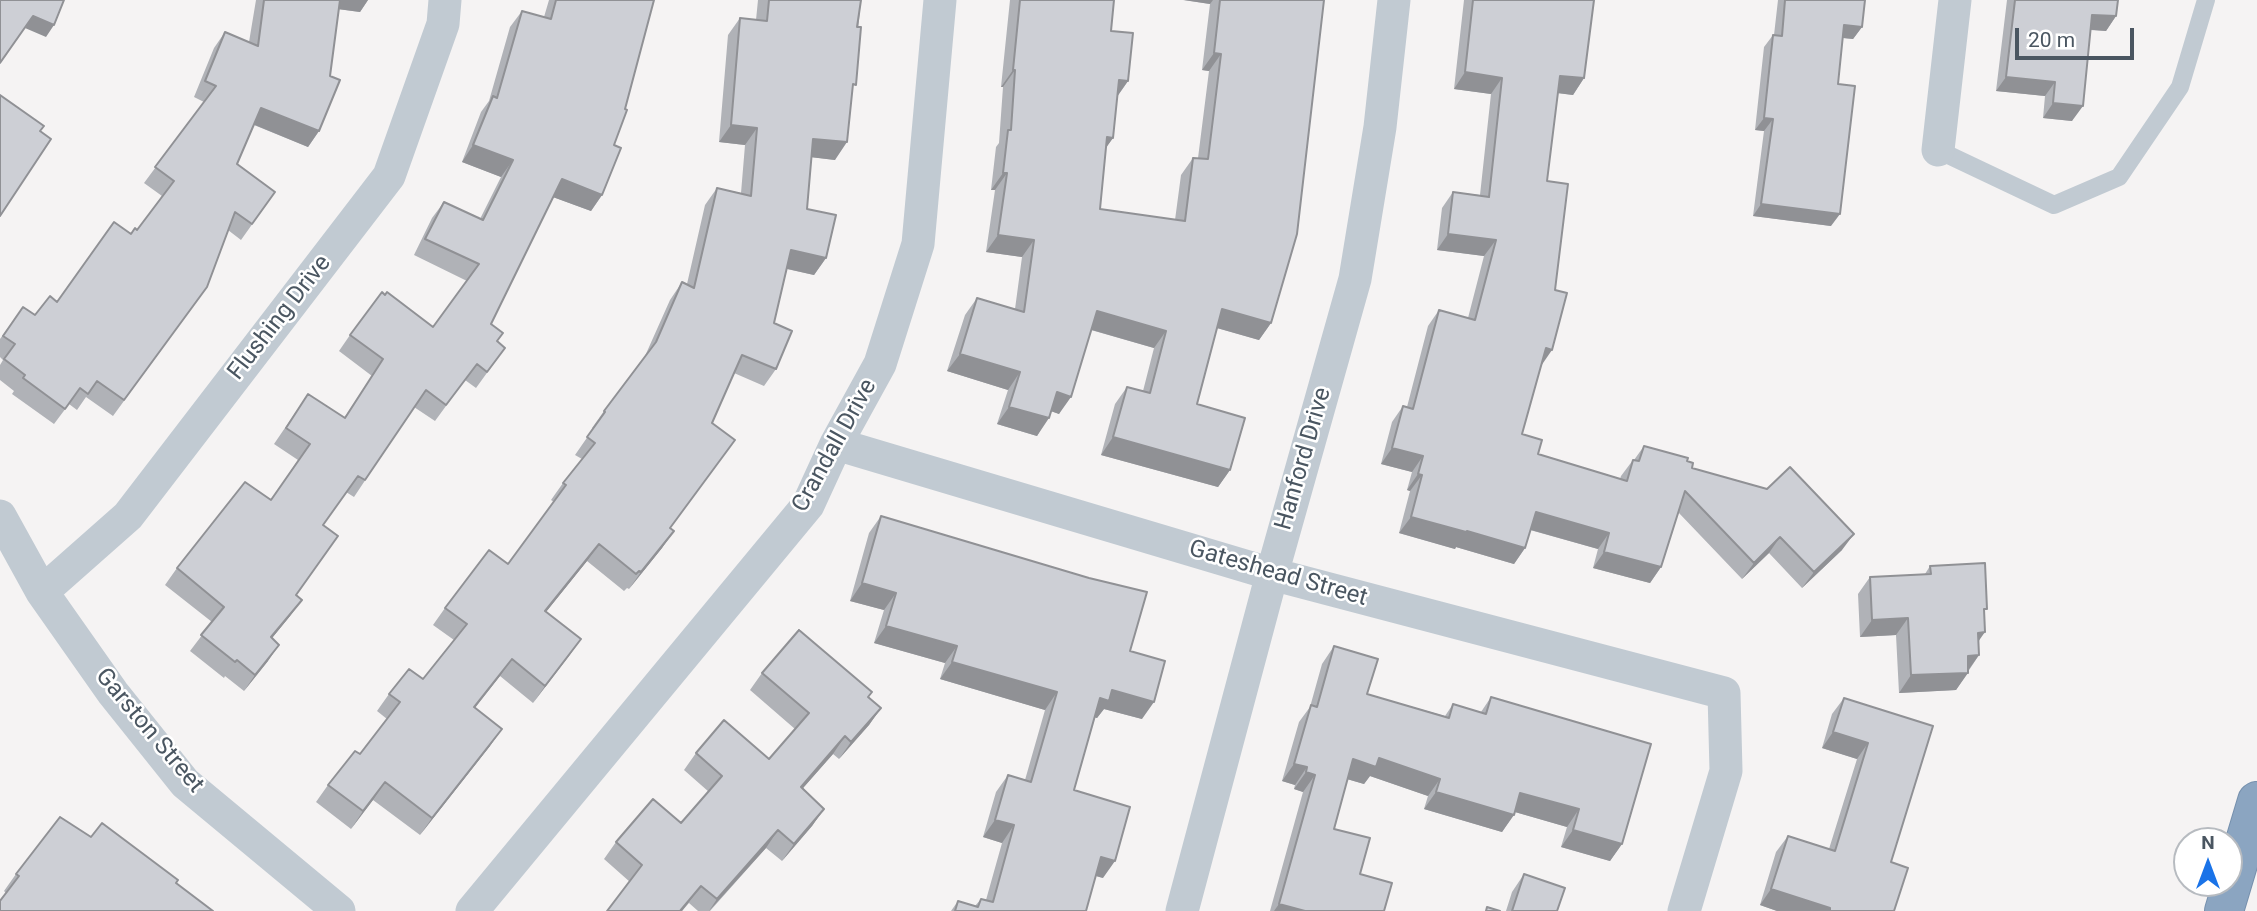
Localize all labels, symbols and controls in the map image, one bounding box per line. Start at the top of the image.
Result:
scale bar [2019,14,2138,58]
text: 20 m [2028,28,2075,52]
street label: Flushing Drive [222,250,338,386]
street label: Crandall Drive [787,374,883,518]
street label: Hanford Drive [1270,384,1338,534]
street label: Gateshead Street [1186,535,1370,613]
street label: Garston Street [89,663,209,799]
north arrow [2173,827,2243,897]
text: N [2201,831,2215,854]

